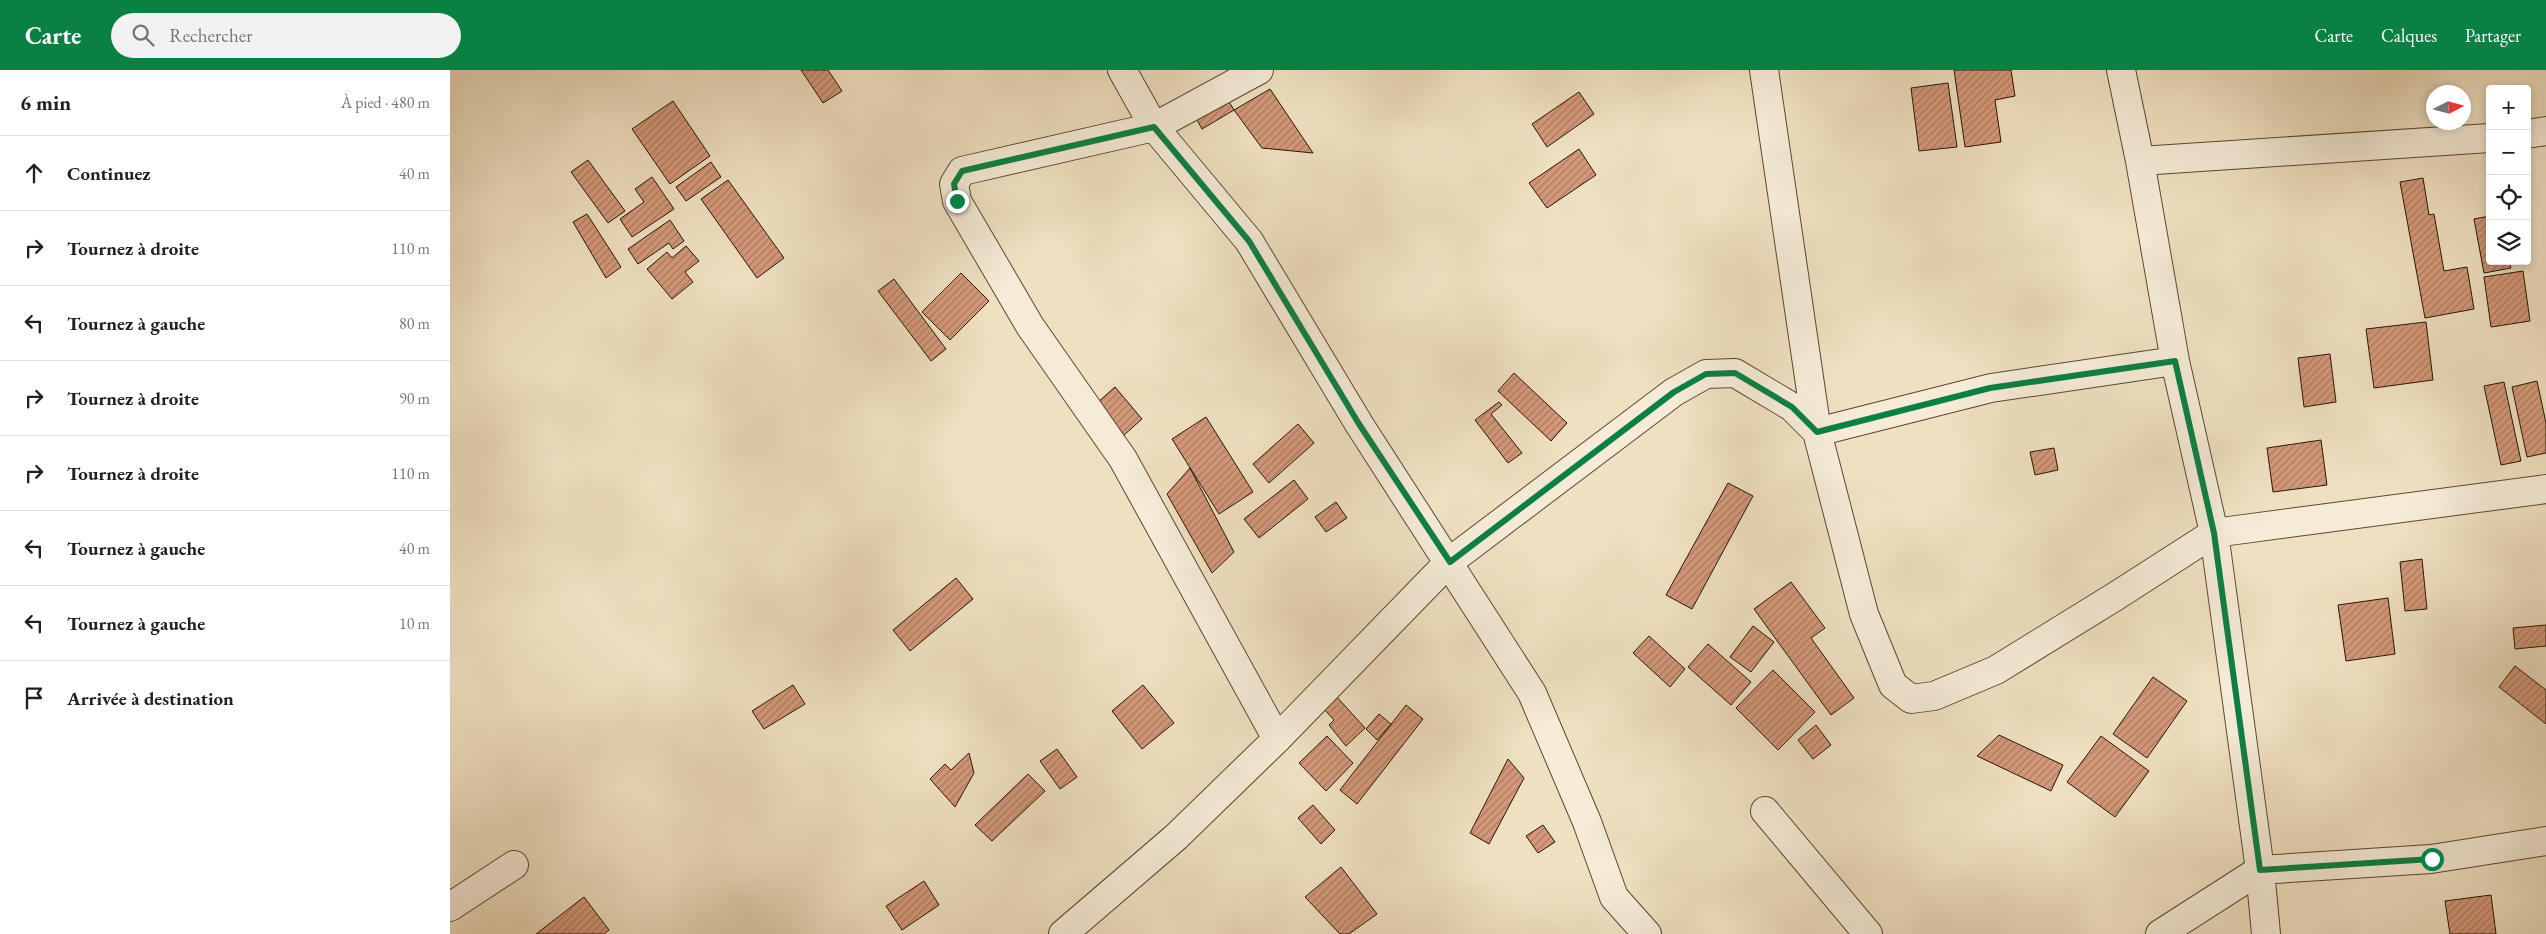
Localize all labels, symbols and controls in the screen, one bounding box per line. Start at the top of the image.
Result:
search box [111,13,461,58]
text: Carte [25,20,81,51]
icon: search [129,21,157,49]
text: Rechercher [169,23,253,48]
text: Carte [2314,24,2353,47]
text: Calques [2381,24,2437,47]
text: Partager [2465,24,2521,47]
north arrow [2426,85,2471,130]
map controls [2486,85,2531,265]
button: + [2486,85,2531,130]
text: 6 min [20,89,71,116]
text: À pied · 480 m [341,92,430,113]
button: − [2486,130,2531,175]
icon: ahead [20,159,48,187]
text: Continuez [67,161,151,186]
text: 40 m [399,163,430,184]
button: locate [2486,175,2531,220]
route end [946,190,969,213]
button: layers [2486,220,2531,265]
icon: right [20,234,48,262]
text: Tournez à droite [67,236,199,261]
text: 110 m [391,238,430,259]
icon: left [20,309,48,337]
text: Tournez à gauche [67,311,205,336]
text: 80 m [399,313,430,334]
icon: right [20,384,48,412]
text: Tournez à droite [67,386,199,411]
text: 90 m [399,388,430,409]
icon: right [20,459,48,487]
text: Tournez à droite [67,461,199,486]
text: 110 m [391,463,430,484]
icon: left [20,534,48,562]
text: Tournez à gauche [67,536,205,561]
text: 40 m [399,538,430,559]
icon: left [20,609,48,637]
text: Tournez à gauche [67,611,205,636]
text: 10 m [399,613,430,634]
icon: arrive [20,684,48,712]
text: Arrivée à destination [67,686,234,711]
route start [2421,848,2444,871]

